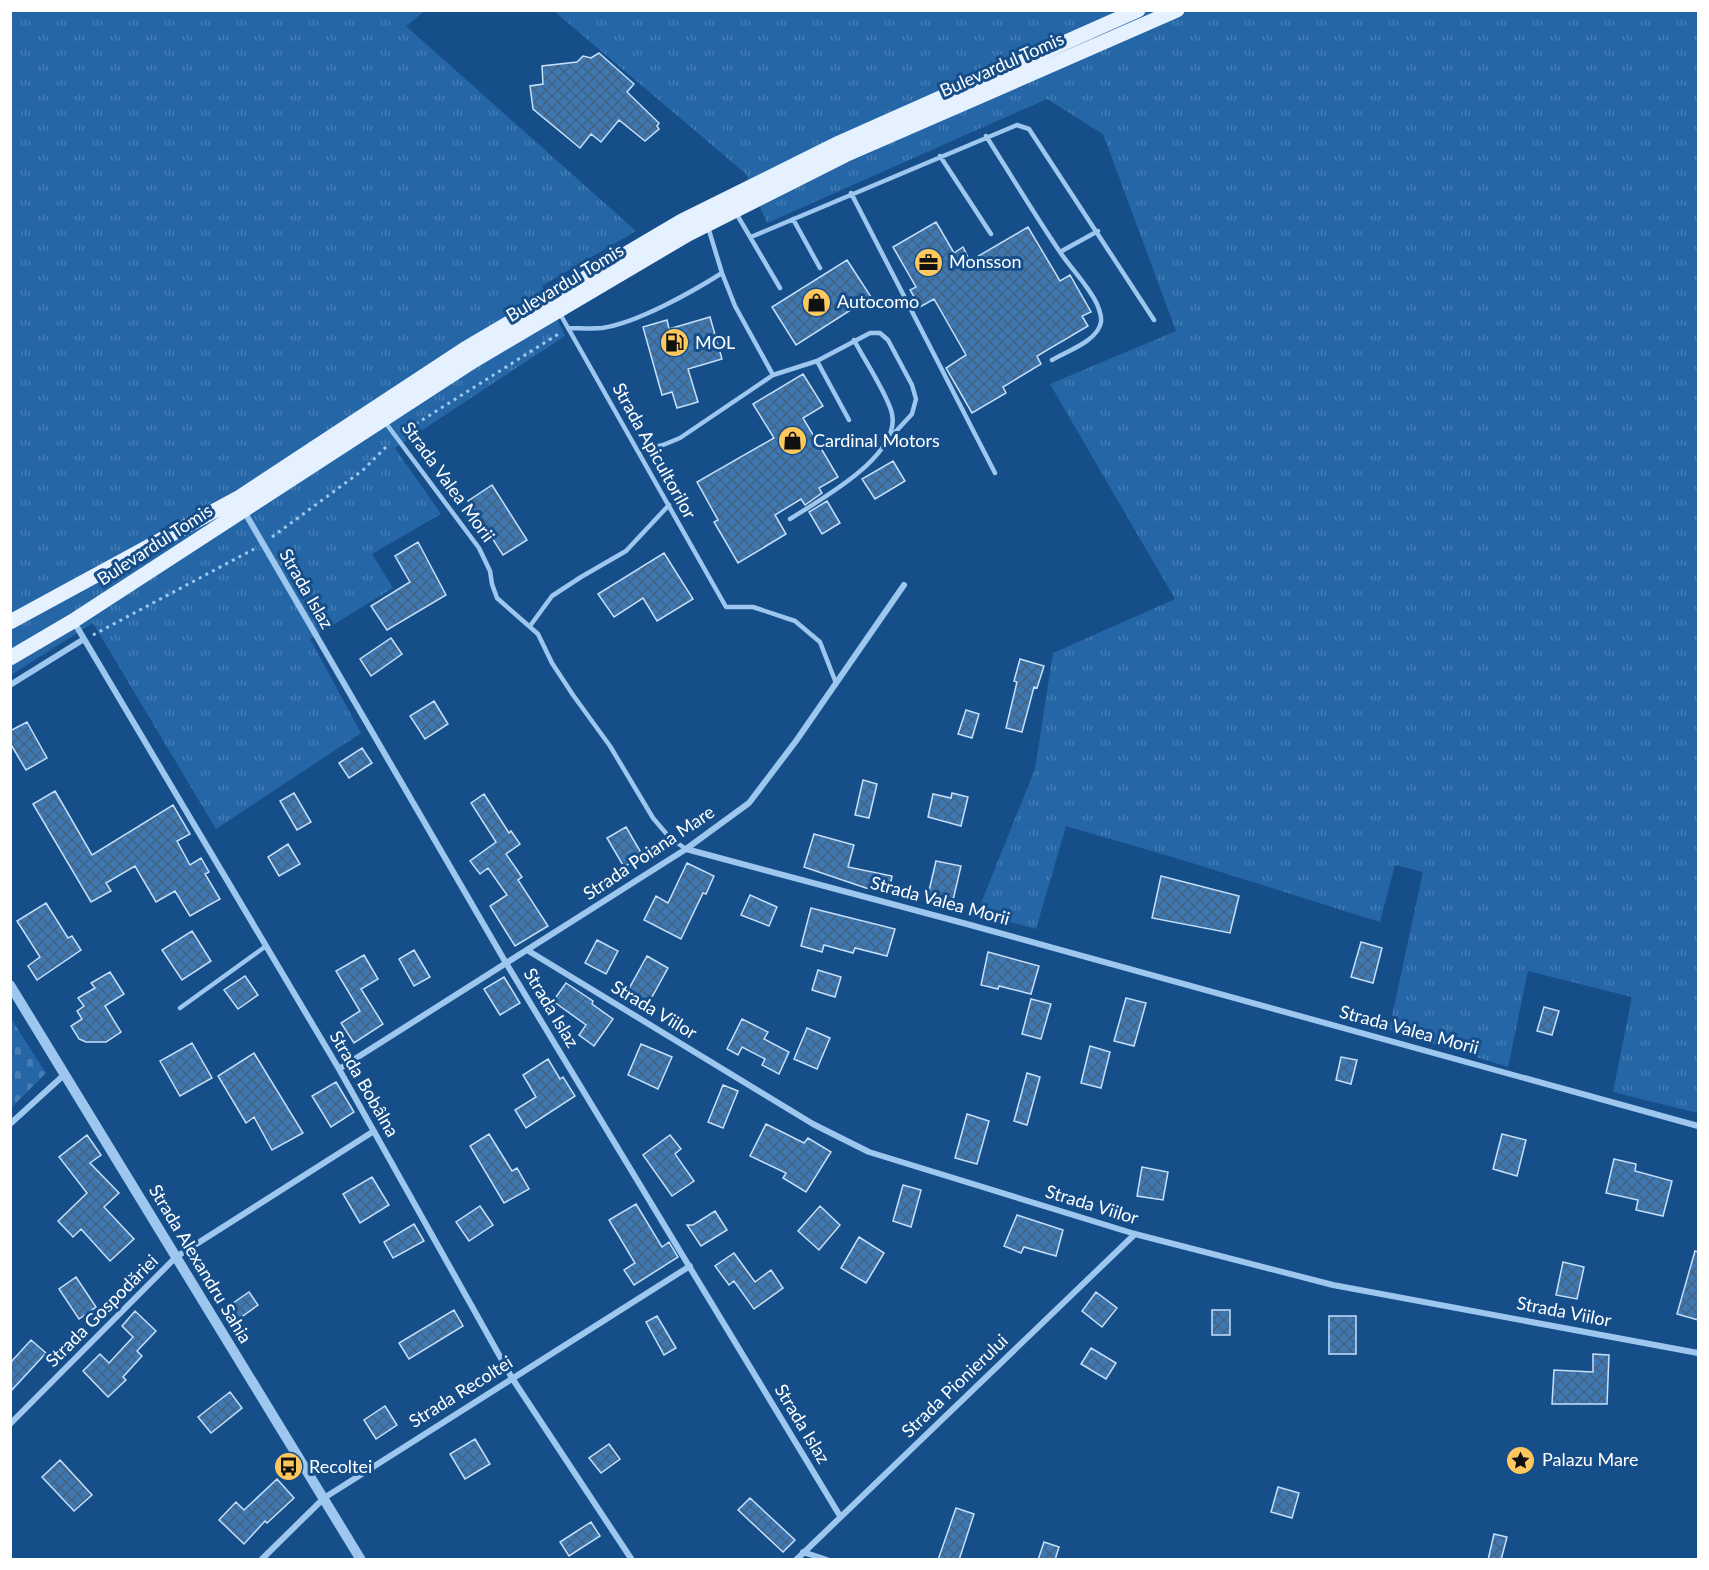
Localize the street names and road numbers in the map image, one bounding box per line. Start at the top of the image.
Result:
street label: Bulevardul Tomis [936,27,1067,101]
street label: Bulevardul Tomis [502,238,627,326]
street label: Strada Apicultorilor [608,379,702,523]
street label: Strada Valea Morii [398,417,500,546]
street label: Bulevardul Tomis [93,499,217,590]
street label: Strada Islaz [275,545,339,632]
street label: Strada Poiana Mare [579,800,718,904]
street label: Strada Valea Morii [868,871,1012,929]
street label: Strada Islaz [520,964,584,1051]
street label: Strada Viilor [608,975,702,1044]
street label: Strada Valea Morii [1337,1000,1481,1058]
street label: Strada Bobâlna [326,1027,404,1140]
street label: Strada Viilor [1043,1179,1142,1229]
street label: Strada Alexandru Sahia [145,1180,257,1347]
street label: Strada Gospodăriei [41,1250,162,1371]
street label: Strada Viilor [1515,1291,1614,1331]
street label: Strada Pionierului [897,1329,1012,1442]
street label: Strada Recoltei [405,1351,516,1432]
street label: Strada Islaz [771,1380,835,1467]

